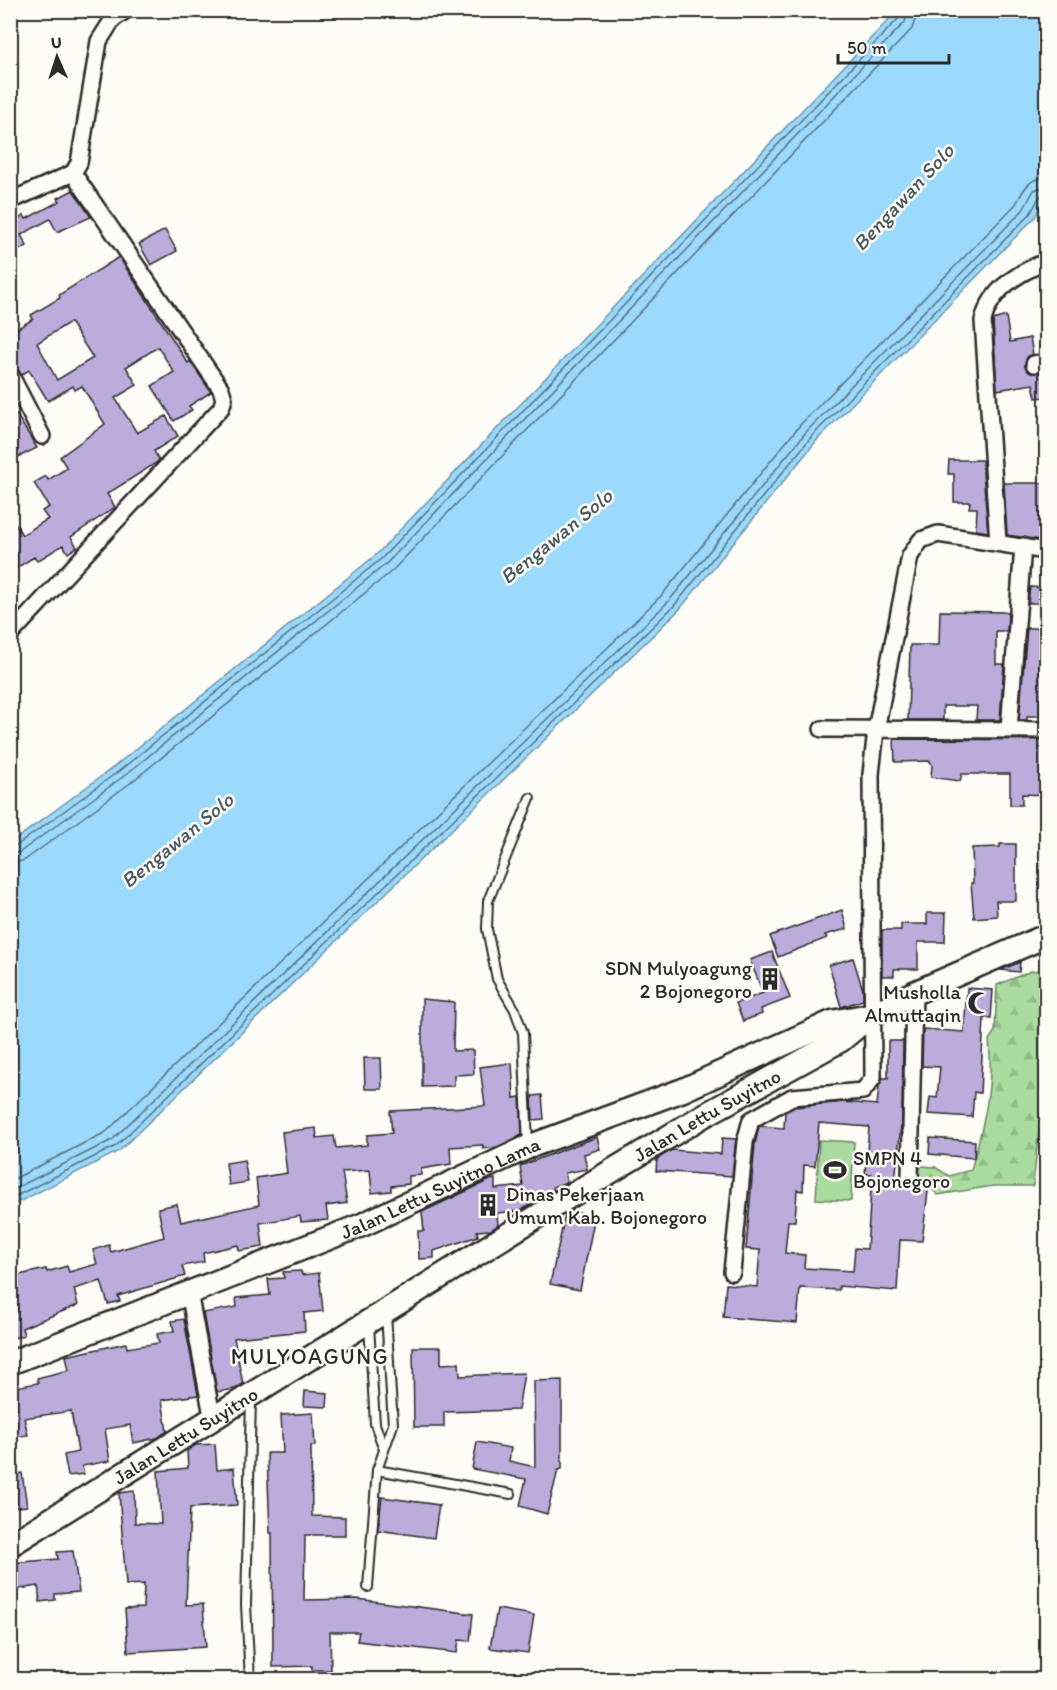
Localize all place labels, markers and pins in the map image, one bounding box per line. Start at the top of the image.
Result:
place label: SDN Mulyoagung 2 Bojonegoro [605,956,753,1003]
building icon: SDN Mulyoagung 2 Bojonegoro [757,966,783,992]
place label: Musholla Almuttaqin [865,980,962,1027]
mosque icon: Musholla Almuttaqin [966,990,992,1016]
place label: SMPN 4 Bojonegoro [853,1146,950,1193]
sports icon: SMPN 4 Bojonegoro [822,1157,848,1183]
place label: Dinas Pekerjaan Umum Kab. Bojonegoro [506,1182,707,1229]
building icon: Dinas Pekerjaan Umum Kab. Bojonegoro [475,1192,501,1218]

